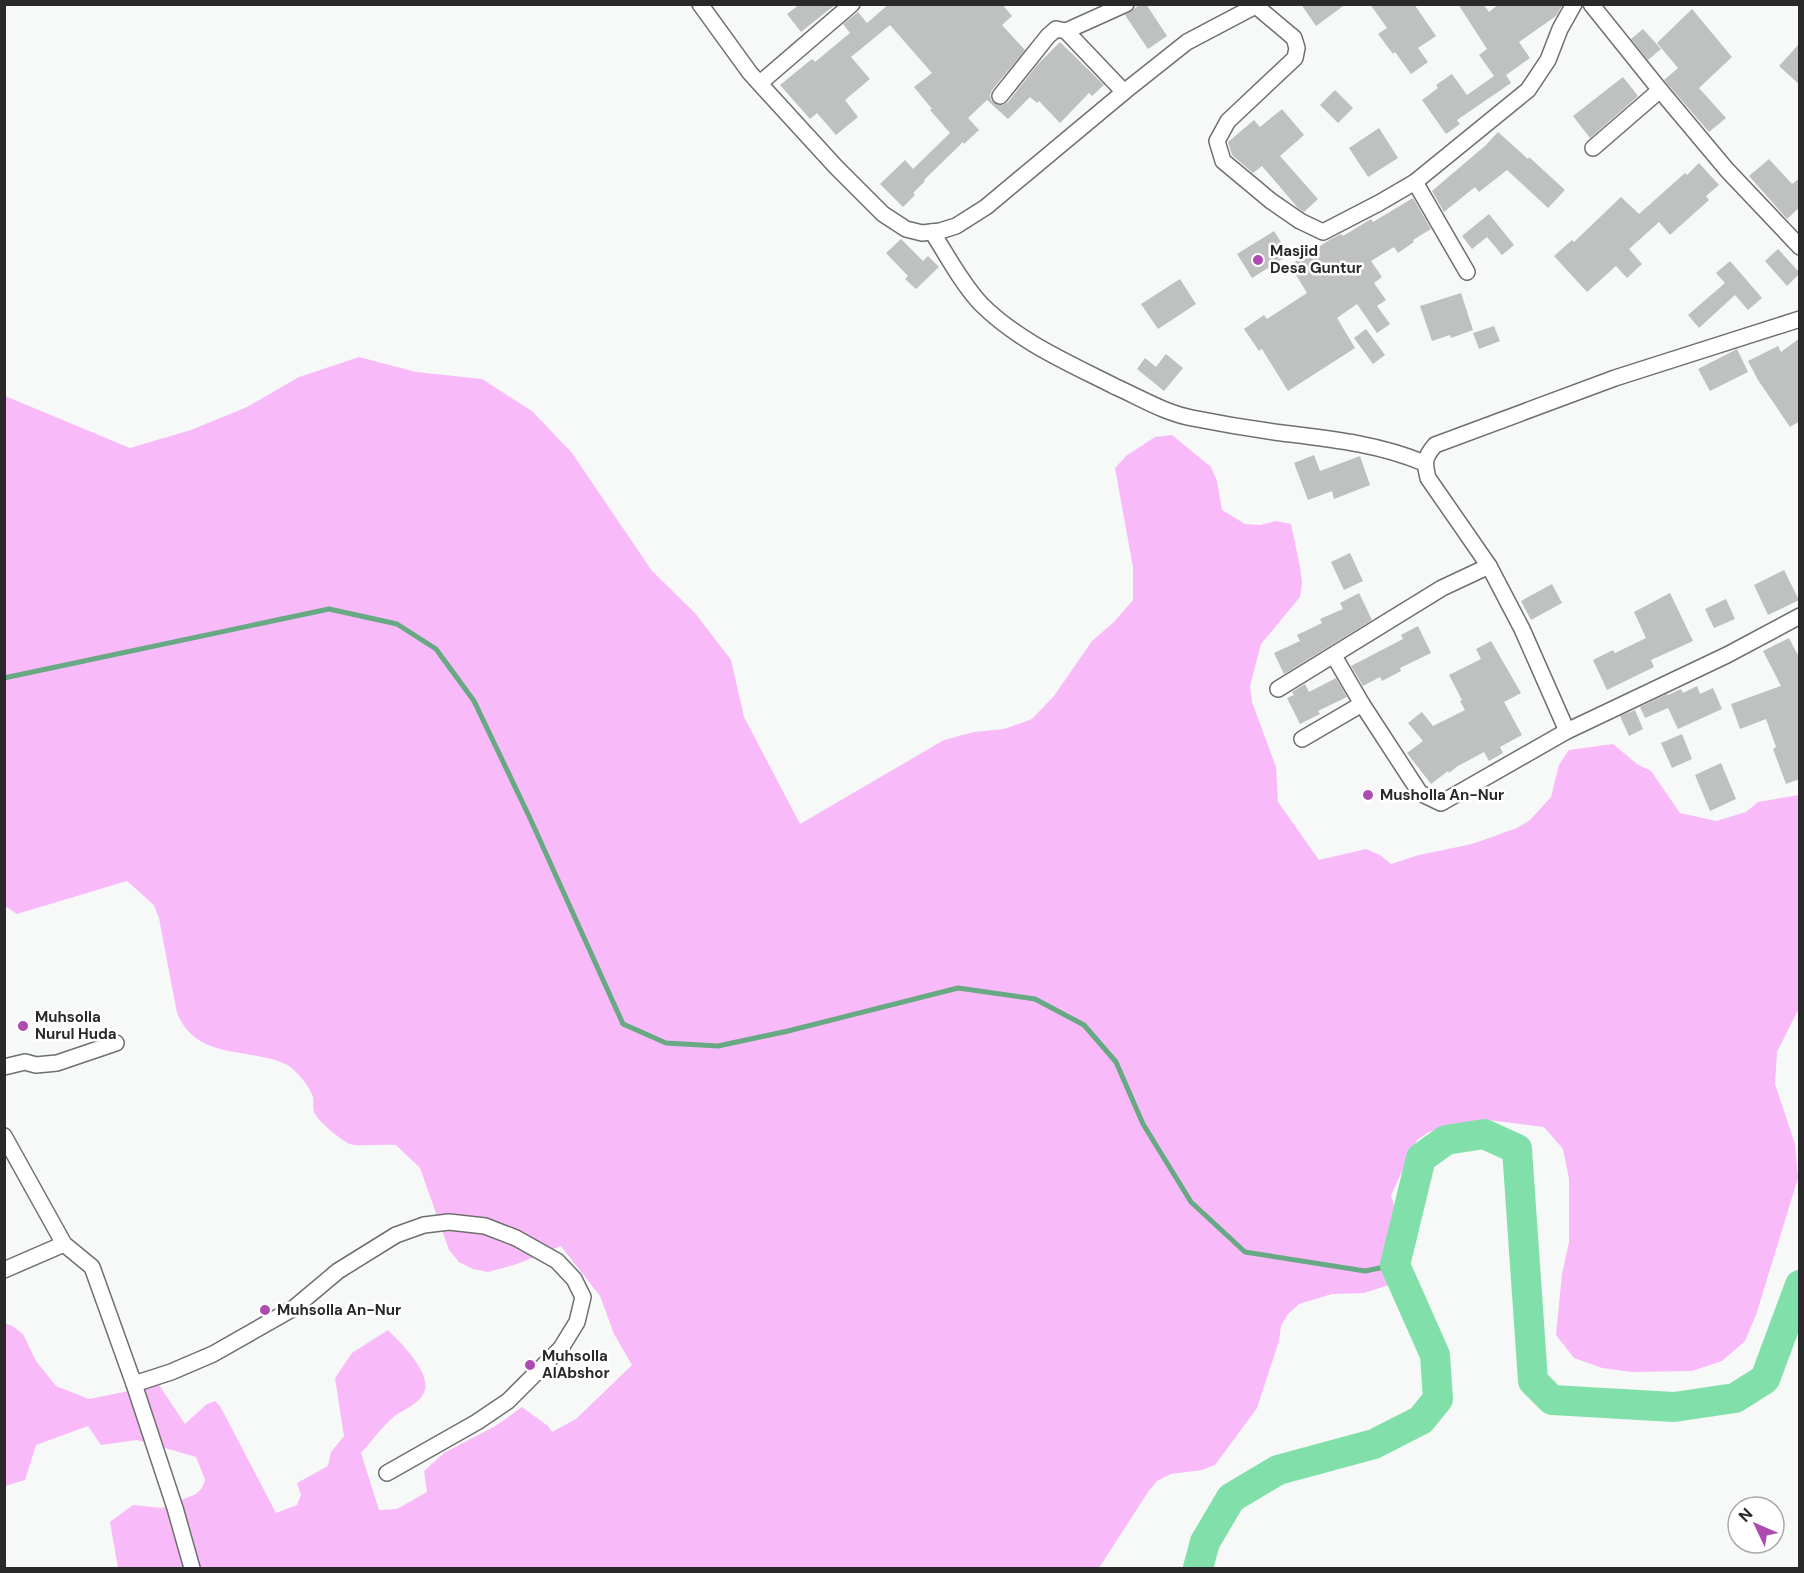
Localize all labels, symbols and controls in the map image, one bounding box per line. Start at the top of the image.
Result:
place label: Masjid Desa Guntur [1270,241,1362,278]
marker: Masjid Desa Guntur [1251,253,1265,267]
place label: Musholla An-Nur [1380,785,1504,805]
marker: Musholla An-Nur [1361,788,1375,802]
place label: Muhsolla Nurul Huda [35,1007,117,1044]
marker: Muhsolla Nurul Huda [16,1019,30,1033]
place label: Muhsolla An-Nur [277,1300,401,1320]
marker: Muhsolla An-Nur [258,1303,272,1317]
place label: Muhsolla AlAbshor [542,1346,610,1383]
marker: Muhsolla AlAbshor [523,1358,537,1372]
north arrow [1726,1495,1786,1555]
text: N [1734,1503,1757,1526]

